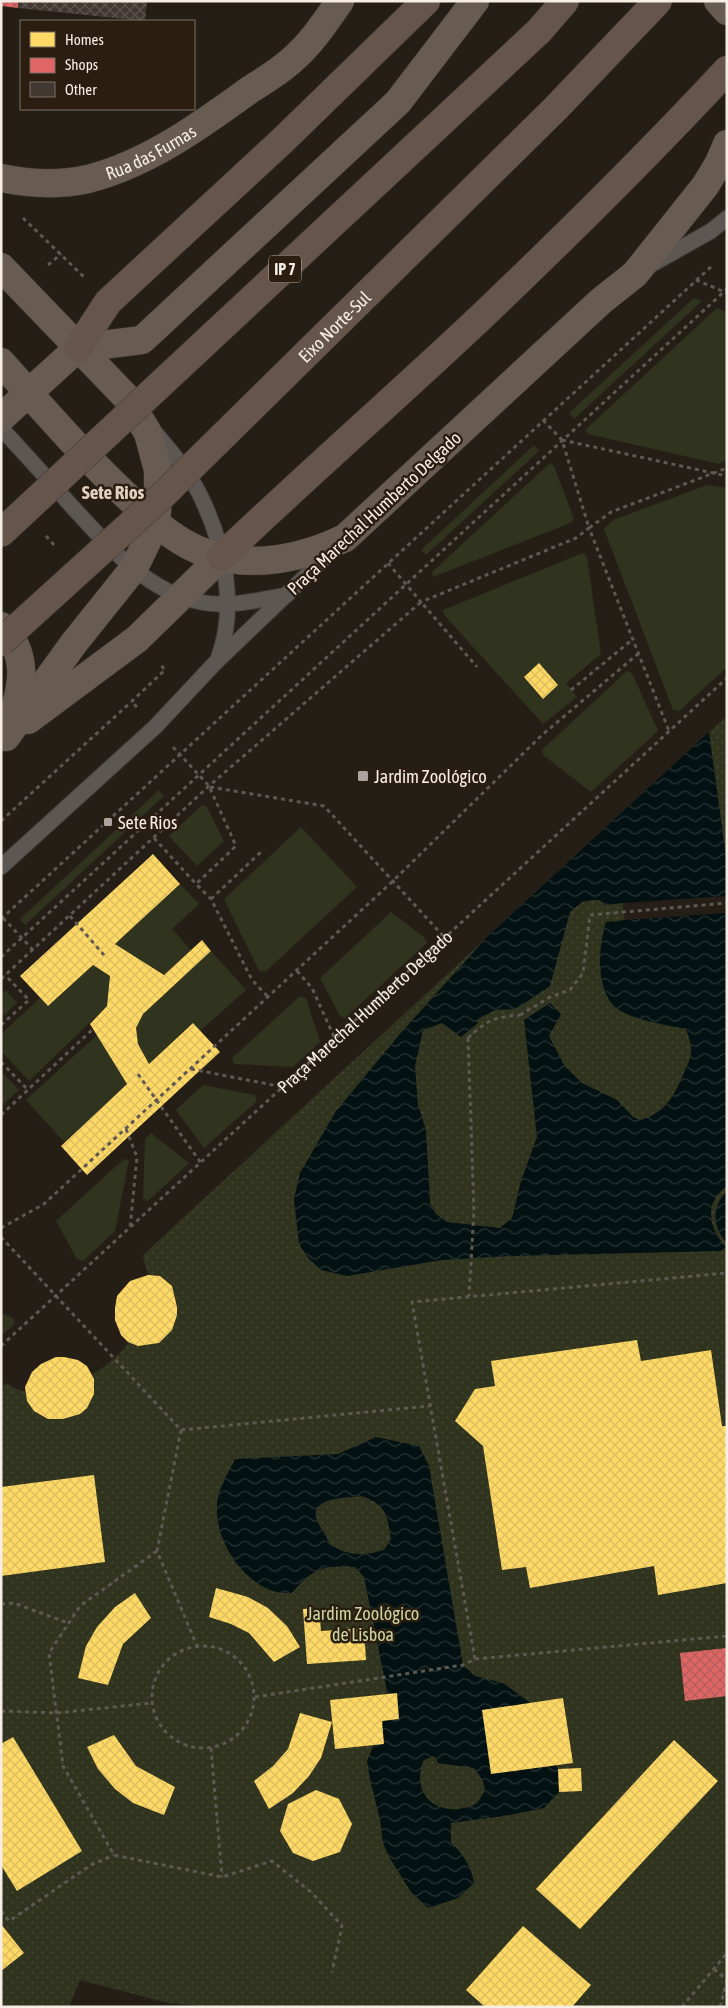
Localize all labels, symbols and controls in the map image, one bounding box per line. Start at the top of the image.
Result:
legend [20,20,195,110]
text: Homes [65,31,104,48]
text: Shops [65,56,98,73]
text: Other [65,81,97,98]
street label: Rua das Furnas [103,120,200,184]
road number: IP 7 [269,255,301,282]
street label: Eixo Norte-Sul [294,286,375,366]
street label: Praça Marechal Humberto Delgado [283,427,465,599]
district label: Sete Rios [82,481,145,503]
place label: Jardim Zoológico [374,766,487,787]
marker: Jardim Zoológico [356,769,370,783]
place label: Sete Rios [118,812,177,833]
marker: Sete Rios [102,816,114,828]
street label: Praça Marechal Humberto Delgado [273,926,456,1097]
park label: Jardim Zoológico de Lisboa [307,1603,419,1645]

